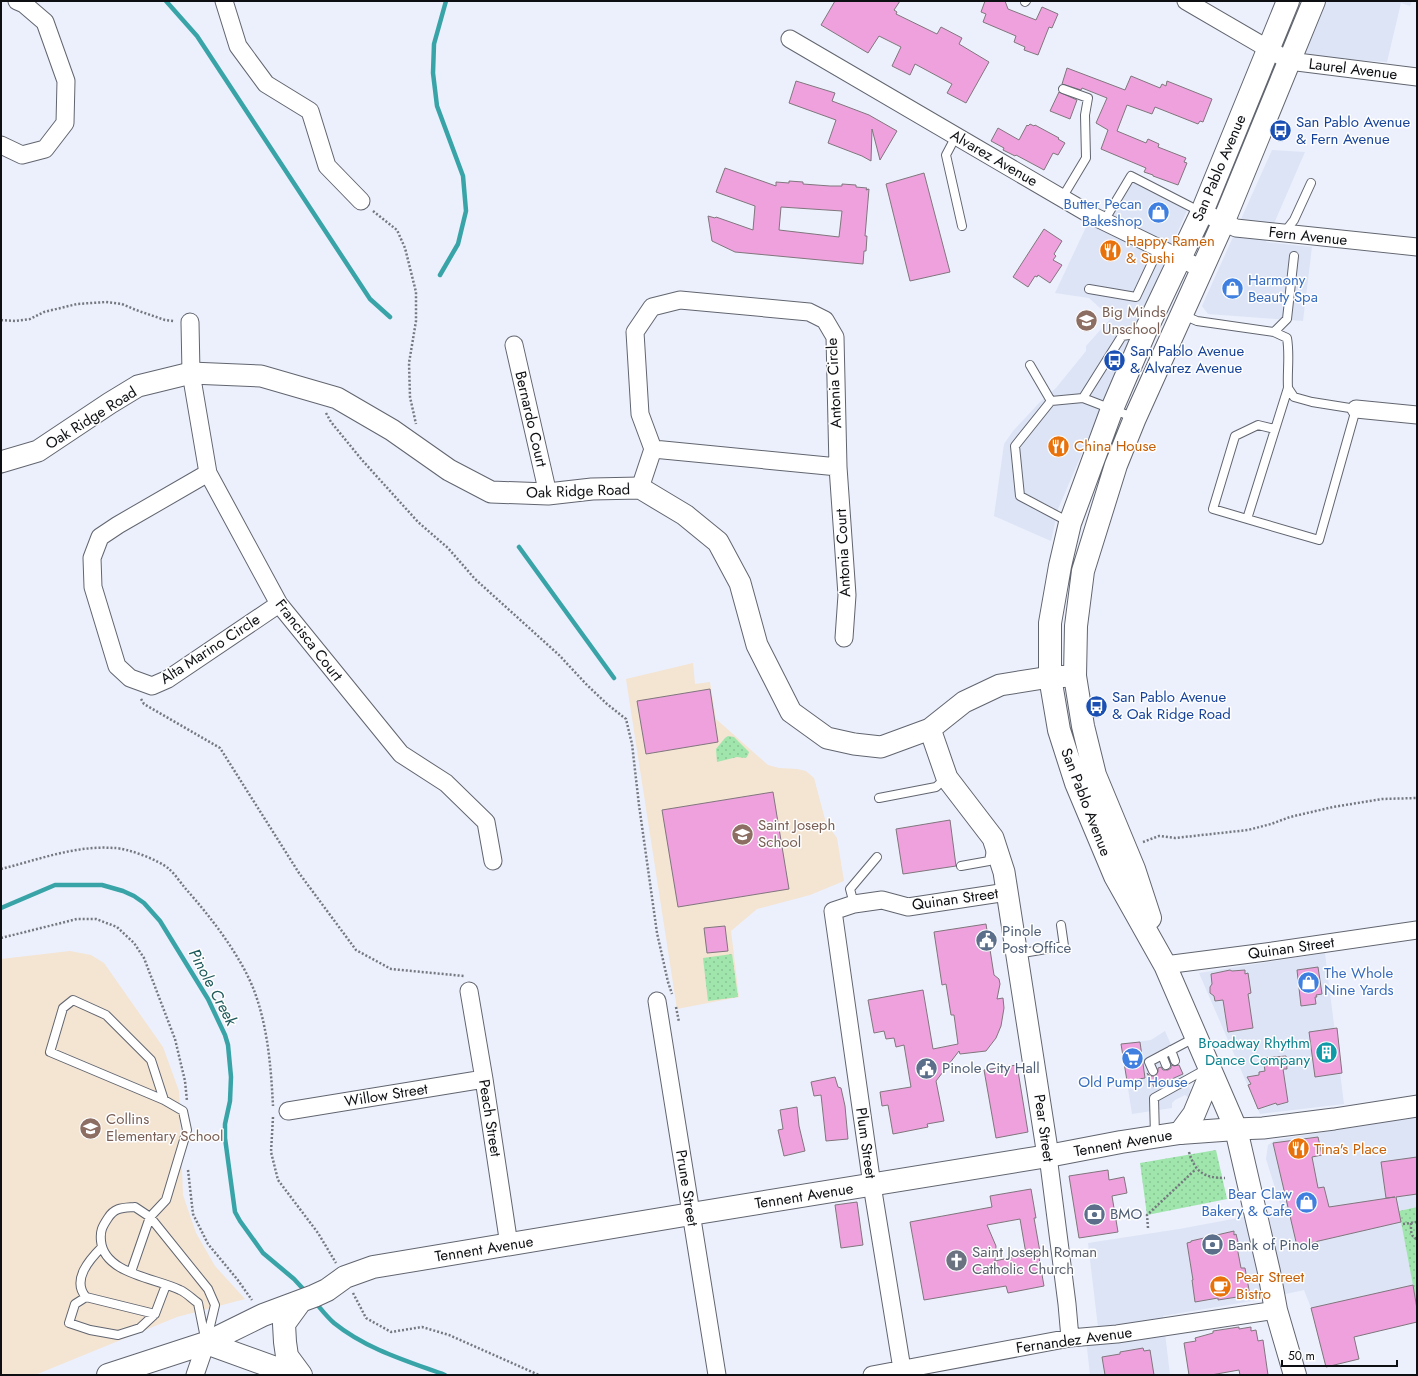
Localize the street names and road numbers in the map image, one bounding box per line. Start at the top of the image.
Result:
street label: Laurel Avenue [1307,53,1399,85]
street label: San Pablo Avenue [1187,111,1252,225]
street label: Alvarez Avenue [946,124,1042,192]
street label: Fern Avenue [1268,221,1349,251]
street label: Antonia Circle [821,337,847,429]
street label: Bernardo Court [509,369,553,470]
street label: Oak Ridge Road [41,381,141,455]
street label: Oak Ridge Road [526,478,630,504]
street label: Antonia Court [830,508,856,598]
street label: Francisca Court [270,594,348,686]
street label: Alta Marino Circle [156,608,264,690]
street label: San Pablo Avenue [1055,745,1117,860]
street label: Quinan Street [910,882,1000,916]
street label: Quinan Street [1246,931,1336,965]
street label: Willow Street [343,1077,430,1112]
street label: Peach Street [473,1078,507,1159]
street label: Pear Street [1028,1093,1060,1164]
street label: Plum Street [850,1106,882,1180]
street label: Tennent Avenue [1072,1123,1174,1162]
street label: Prune Street [670,1148,704,1228]
street label: Tennent Avenue [753,1177,855,1215]
street label: Tennent Avenue [433,1230,535,1268]
street label: Fernandez Avenue [1015,1321,1134,1359]

